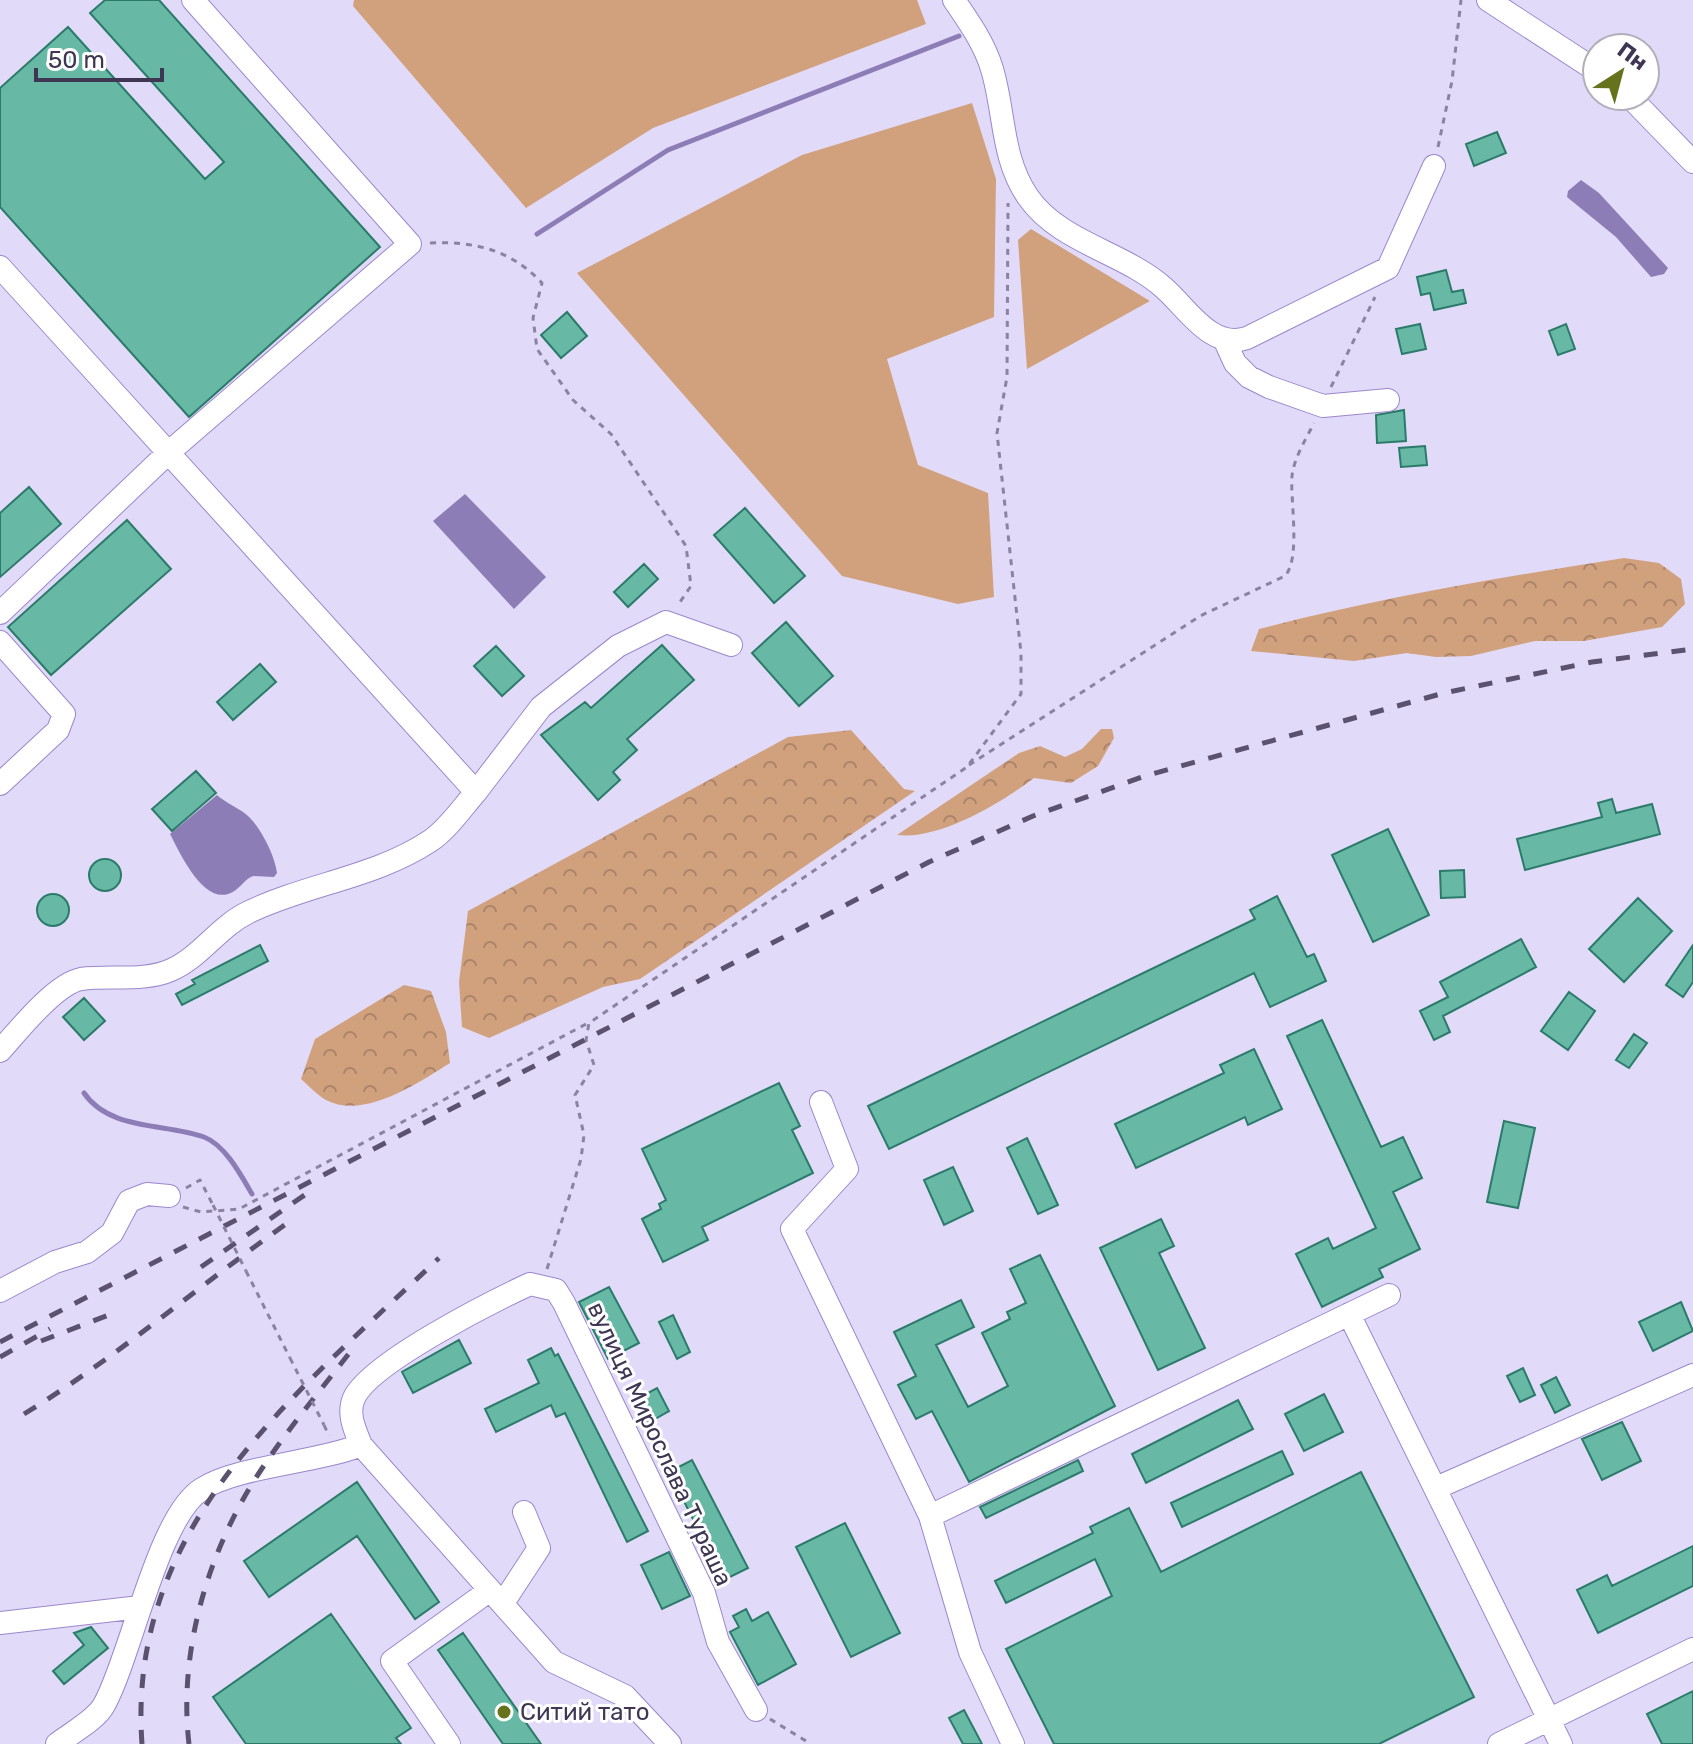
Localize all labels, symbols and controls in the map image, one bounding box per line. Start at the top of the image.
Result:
scale bar [36,32,162,82]
north arrow [1581,32,1661,112]
text: Пн [1612,36,1653,76]
text: 50 m [48,46,105,74]
street label: вулиця Мирослава Тураша [582,1298,738,1590]
place label: Ситий тато [520,1698,650,1726]
marker: Ситий тато [495,1703,513,1721]

